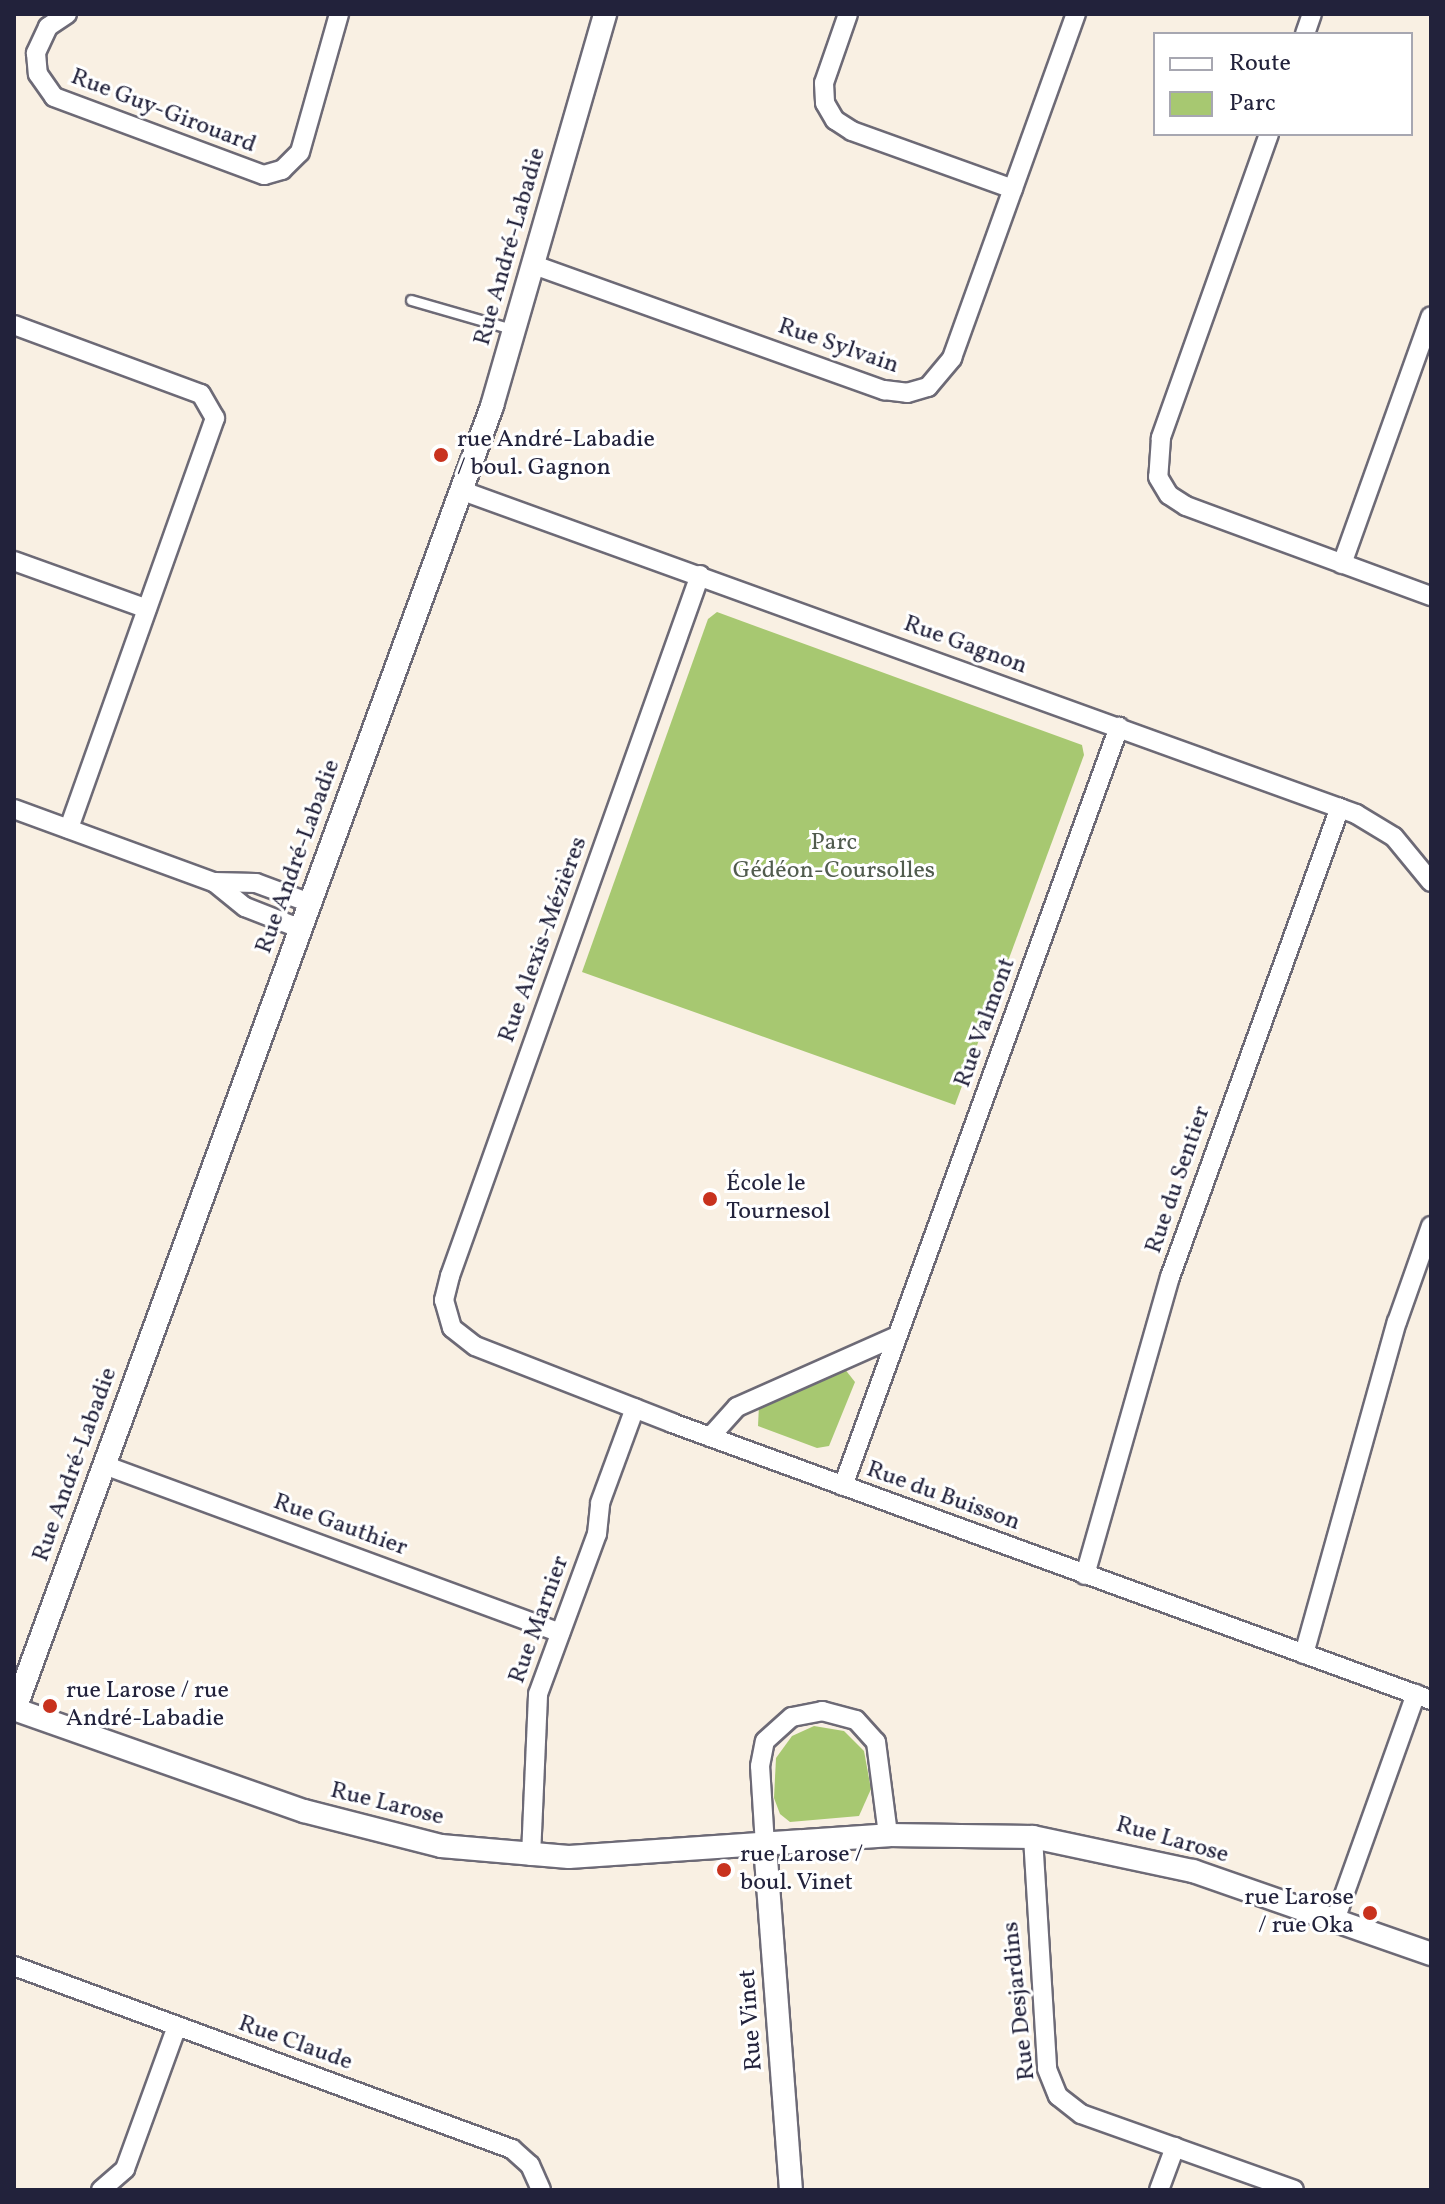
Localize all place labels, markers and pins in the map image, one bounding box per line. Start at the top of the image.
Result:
place label: rue André-Labadie / boul. Gagnon [457,427,655,483]
marker: rue André-Labadie / boul. Gagnon [432,446,450,464]
place label: École le Tournesol [726,1171,830,1227]
marker: École le Tournesol [701,1190,719,1208]
place label: rue Larose / rue André-Labadie [66,1678,229,1734]
marker: rue Larose / rue André-Labadie [41,1697,59,1715]
place label: rue Larose / boul. Vinet [740,1842,863,1898]
marker: rue Larose / boul. Vinet [715,1861,733,1879]
place label: rue Larose / rue Oka [1244,1885,1354,1941]
marker: rue Larose / rue Oka [1361,1904,1379,1922]

